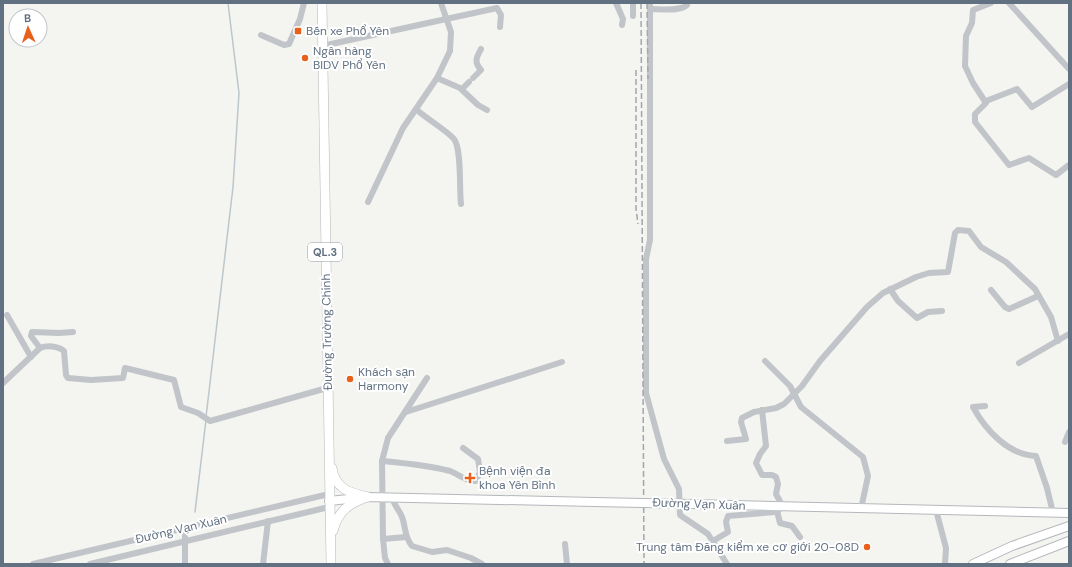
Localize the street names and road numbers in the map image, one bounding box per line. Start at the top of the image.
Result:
road number: QL.3 [308,243,342,261]
street label: Đường Trường Chinh [318,274,336,390]
street label: Đường Vạn Xuân [652,494,746,514]
street label: Đường Vạn Xuân [134,511,228,547]

